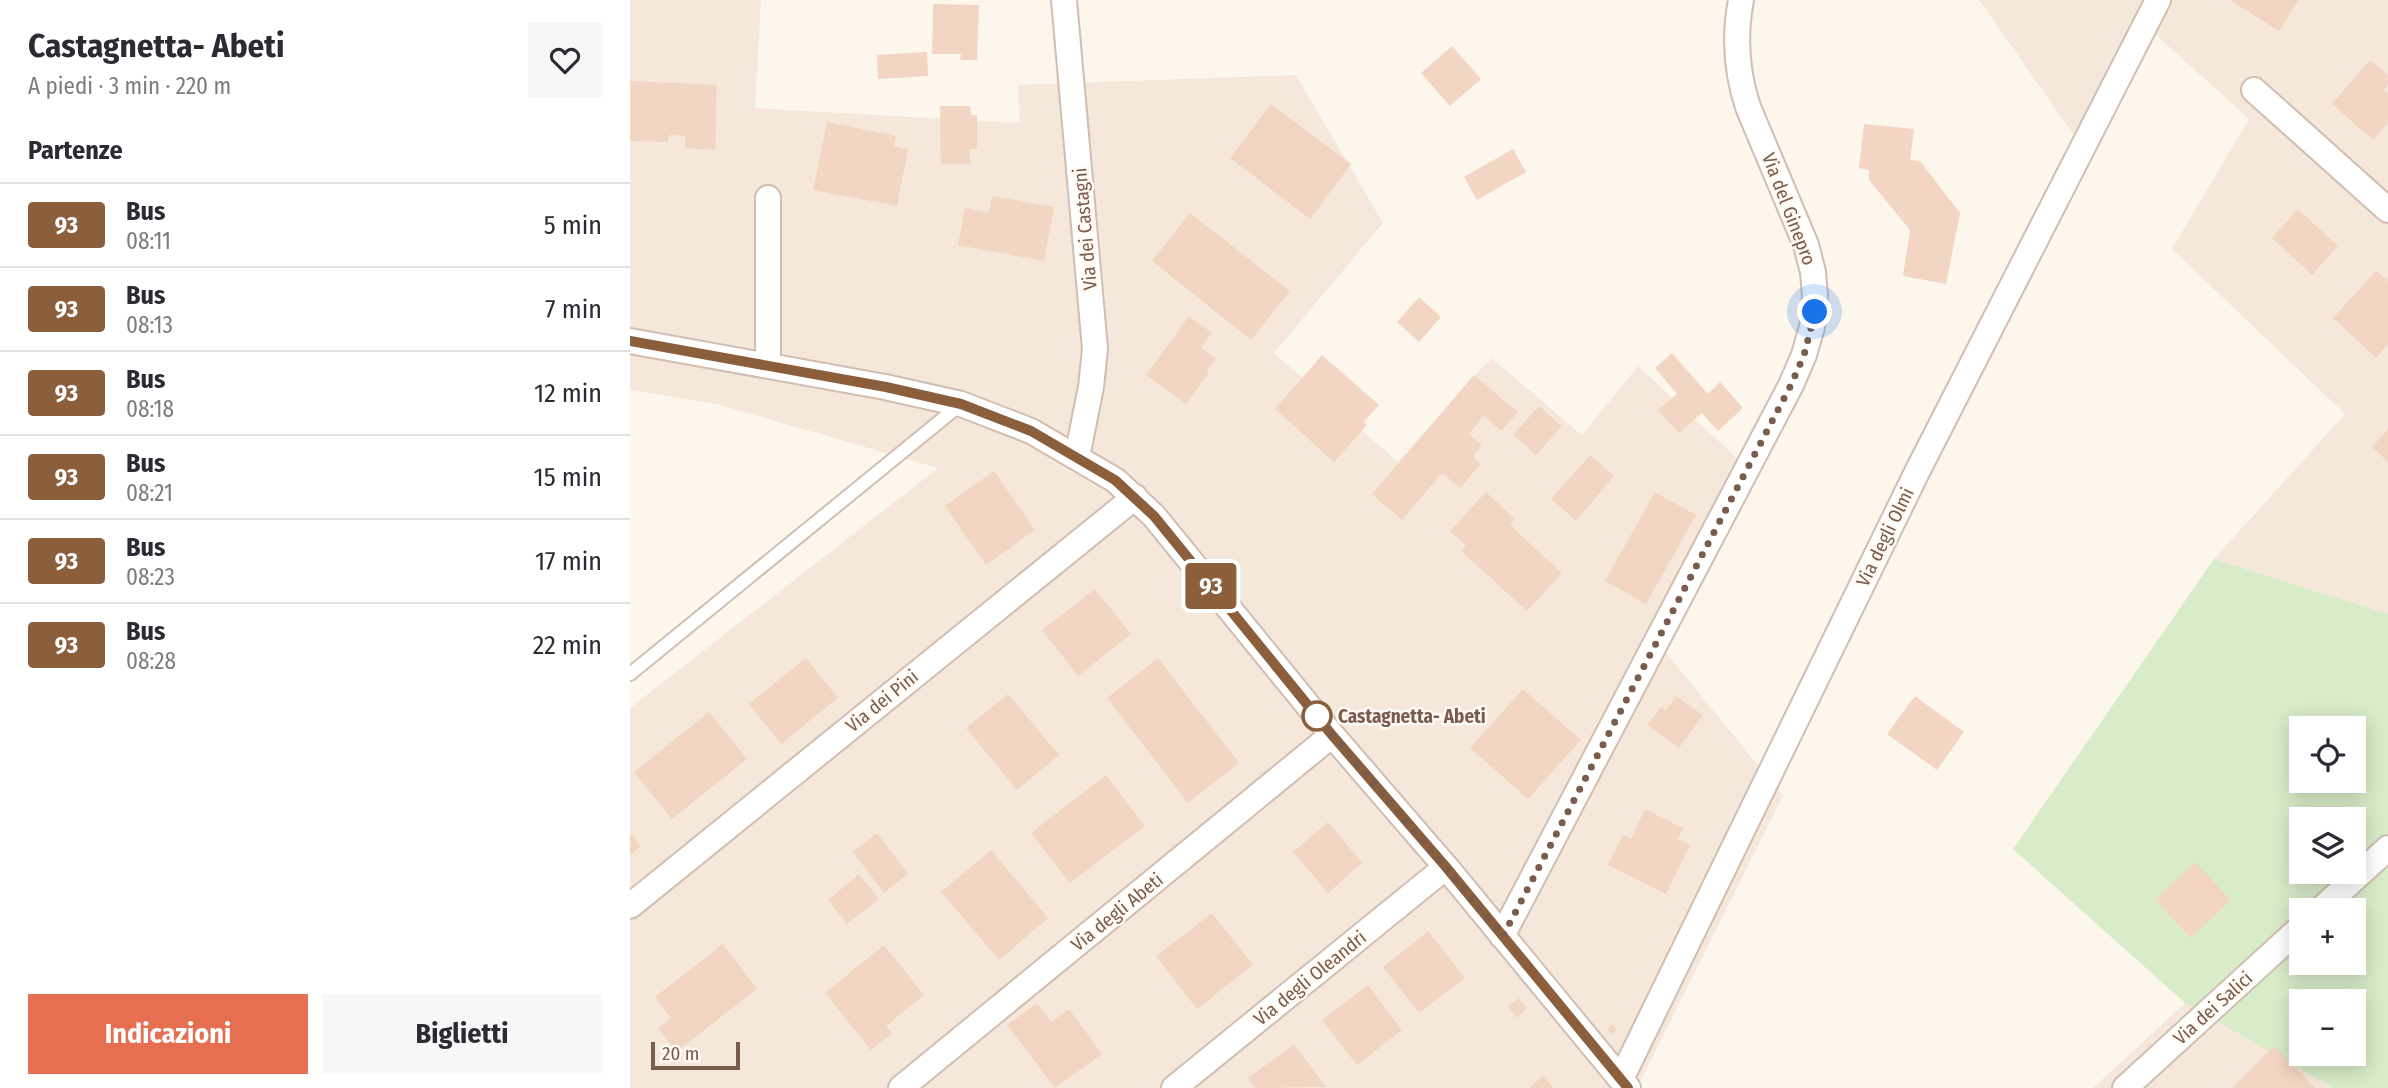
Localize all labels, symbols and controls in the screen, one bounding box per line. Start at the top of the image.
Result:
button: heart [528,23,602,97]
text: Castagnetta- Abeti [28,26,284,66]
text: A piedi · 3 min · 220 m [28,72,231,100]
text: Partenze [28,135,123,166]
street label: Via del Ginepro [1757,150,1821,268]
street label: Via dei Castagni [1068,167,1102,291]
text: Bus [126,196,165,227]
text: 5 min [544,210,602,241]
text: 93 [55,211,78,239]
text: 08:11 [126,227,171,255]
text: Bus [126,280,165,311]
text: 7 min [545,294,602,325]
your location [1797,294,1832,329]
text: 93 [55,295,78,323]
text: 08:13 [126,311,173,339]
text: Bus [126,364,165,395]
text: 12 min [534,378,602,409]
text: 93 [55,379,78,407]
text: 08:18 [126,395,174,423]
text: Bus [126,448,165,479]
text: 15 min [534,462,602,493]
text: 93 [55,463,78,491]
text: 08:21 [126,479,173,507]
street label: Via degli Olmi [1851,484,1919,590]
text: Bus [126,532,165,563]
text: 17 min [535,546,602,577]
text: 93 [55,547,78,575]
text: 08:23 [126,563,175,591]
line badge: 93 [1180,563,1242,609]
text: 93 [1199,572,1223,600]
text: Bus [126,616,165,647]
text: 22 min [533,630,602,661]
text: 93 [55,631,78,659]
text: 08:28 [126,647,176,675]
street label: Via dei Pini [841,665,923,737]
marker: Castagnetta- Abeti [1302,701,1332,731]
place label: Castagnetta- Abeti [1338,705,1486,728]
map controls [2289,716,2366,1066]
button: locate [2289,716,2366,793]
button: layers [2289,807,2366,884]
street label: Via degli Abeti [1066,868,1168,956]
button: + [2289,898,2366,975]
street label: Via degli Oleandri [1249,926,1371,1030]
street label: Via dei Salici [2169,967,2257,1049]
button: − [2289,989,2366,1066]
button: Indicazioni [28,994,308,1074]
button: Biglietti [322,994,602,1074]
scale bar [651,1039,740,1071]
text: 20 m [662,1042,699,1065]

